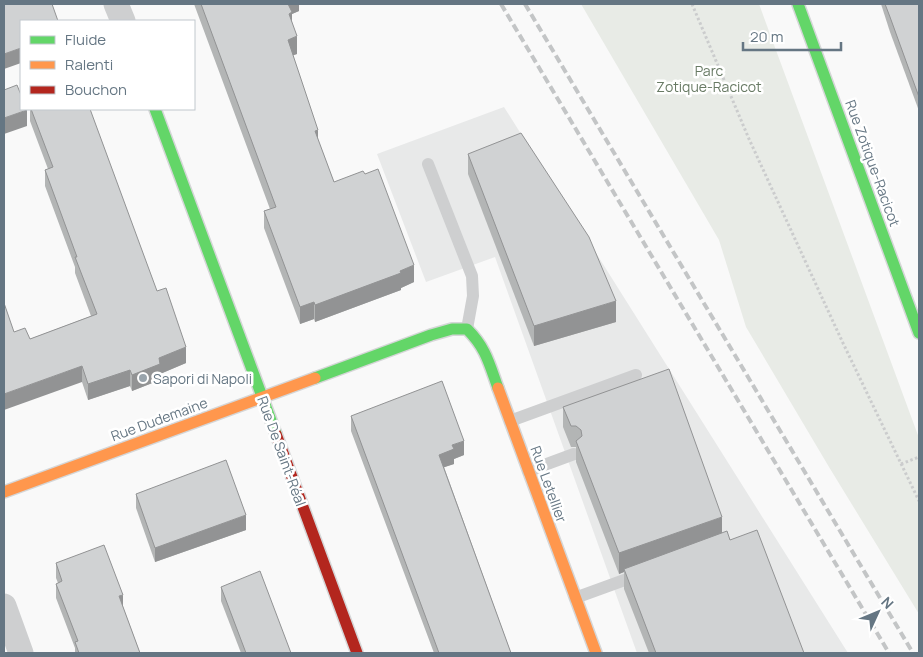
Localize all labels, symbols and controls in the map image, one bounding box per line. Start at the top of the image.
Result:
legend [20,20,195,110]
scale bar [743,20,840,52]
text: 20 m [750,26,783,47]
text: Fluide [65,29,106,50]
text: Ralenti [65,54,113,75]
park label: Parc Zotique-Racicot [656,61,762,96]
text: Bouchon [65,79,127,100]
street label: Rue Zotique-Racicot [841,97,905,229]
place label: Sapori di Napoli [153,369,252,388]
marker: Sapori di Napoli [137,372,149,384]
street label: Rue Dudemaine [108,393,210,445]
street label: Rue De Saint-Réal [253,393,311,509]
street label: Rue Letellier [526,443,572,525]
north arrow [853,587,903,637]
text: N [877,592,898,613]

